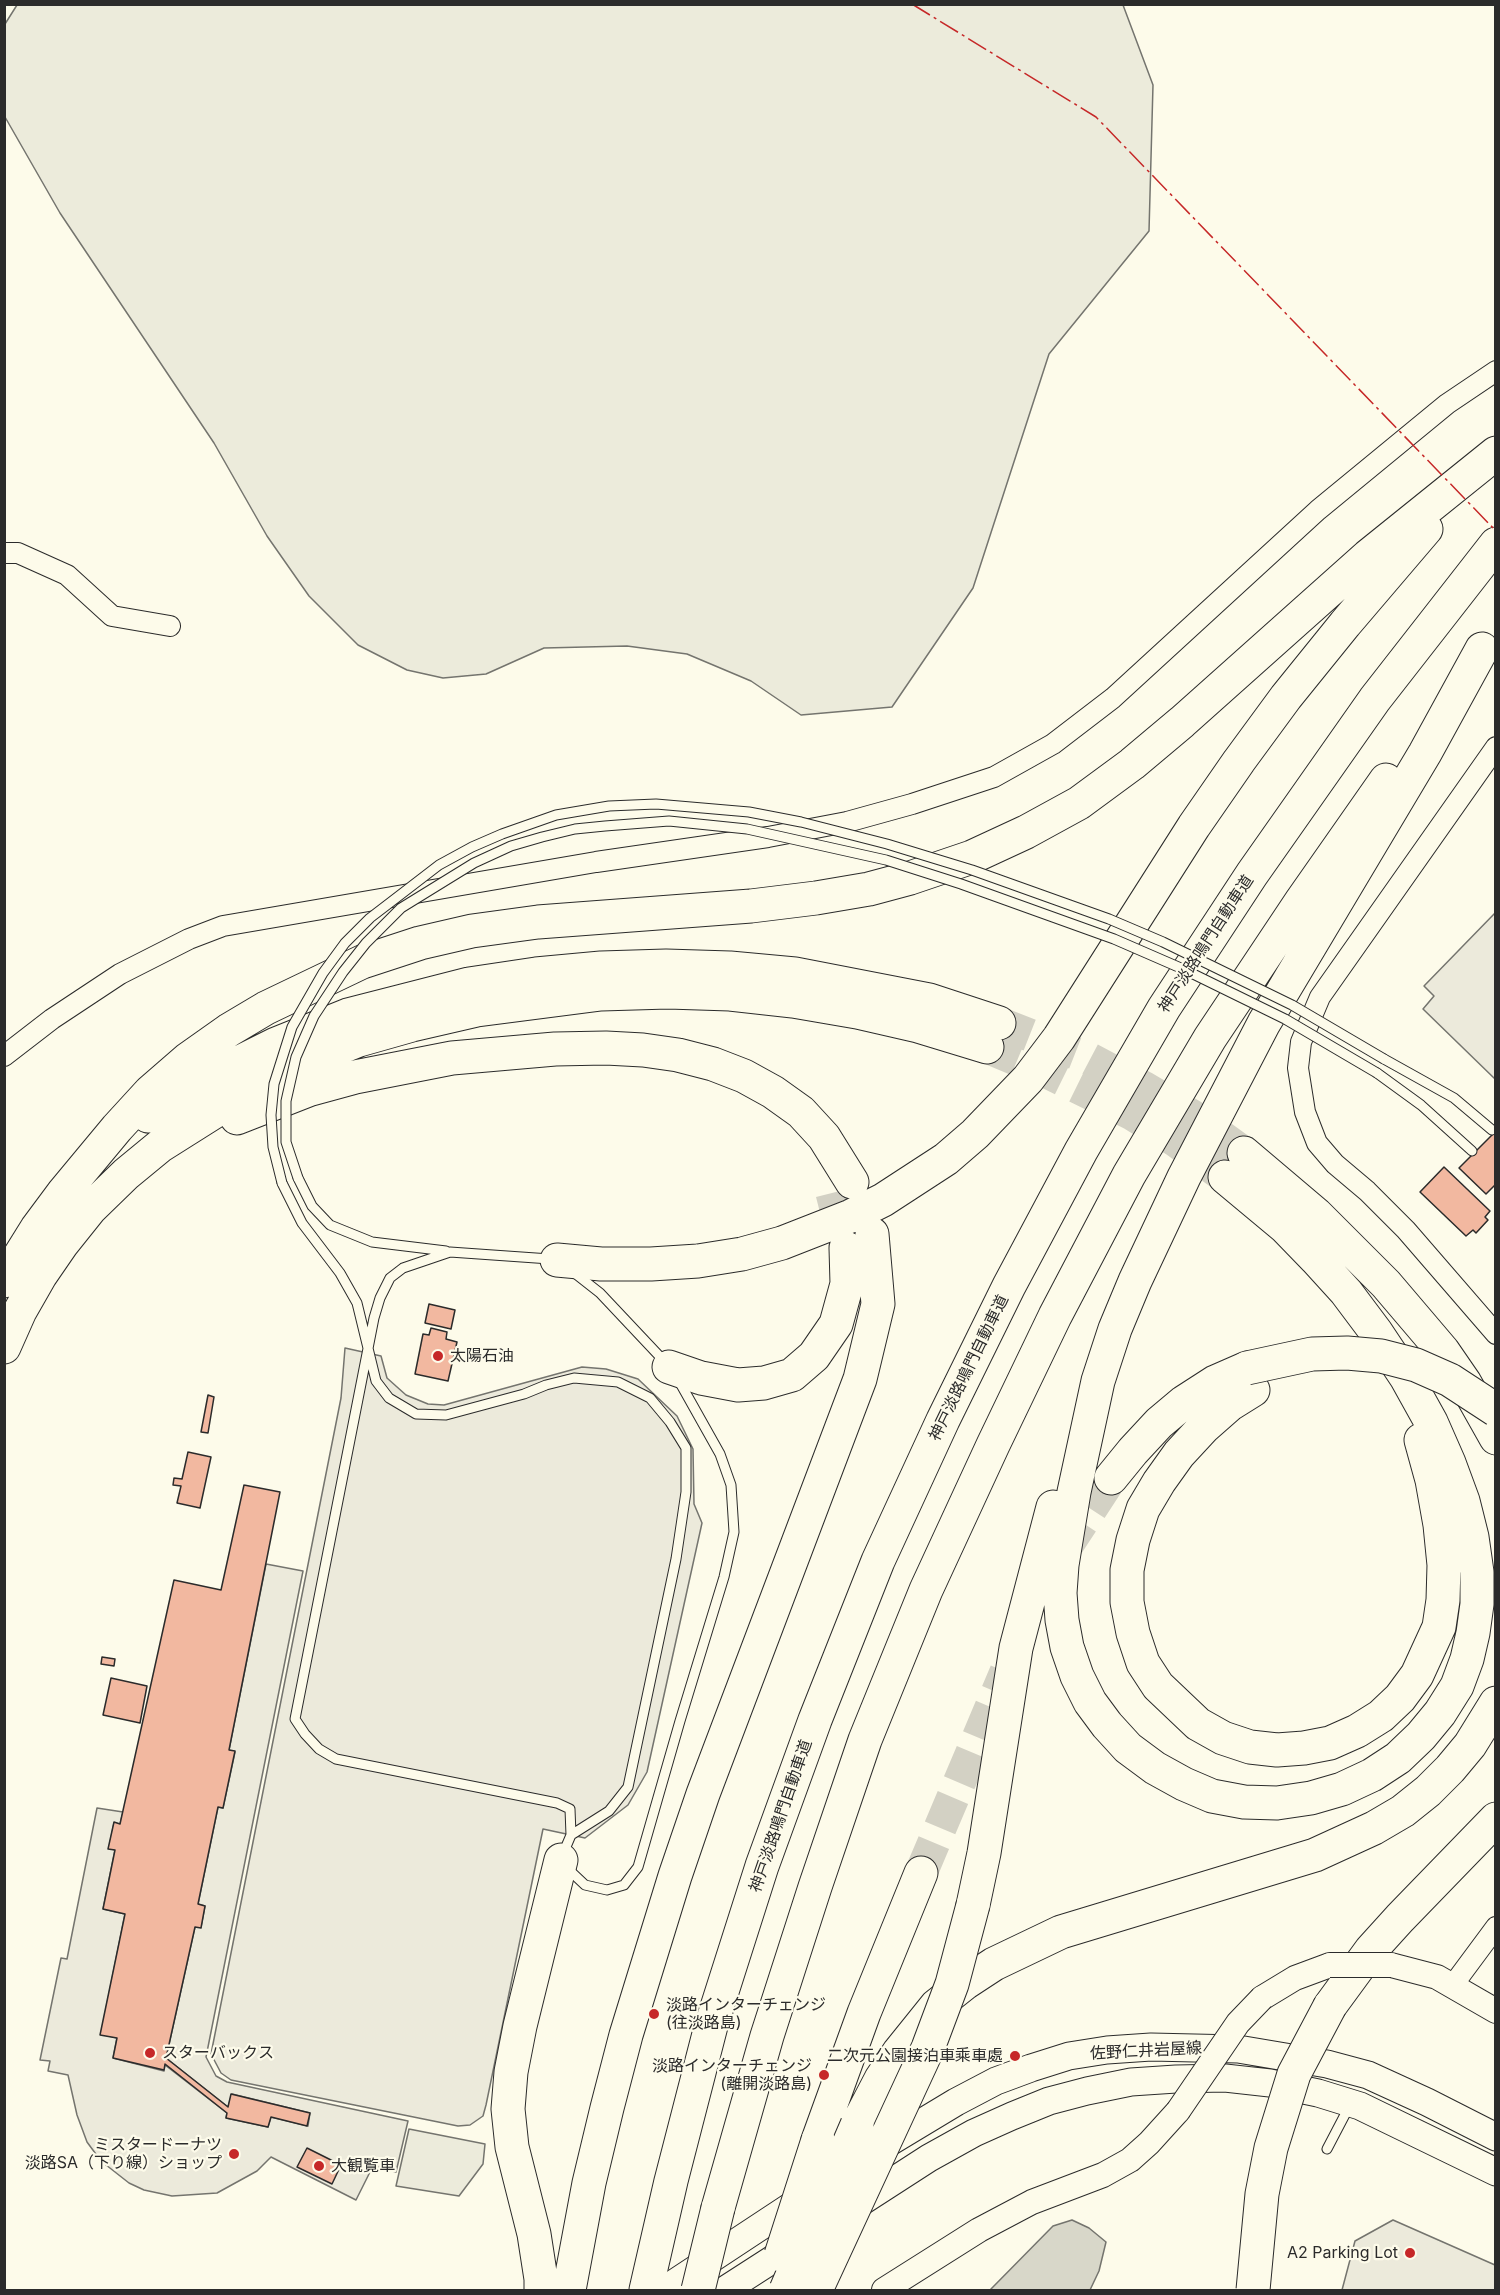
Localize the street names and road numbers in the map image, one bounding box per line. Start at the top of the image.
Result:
street label: 神戸淡路鳴門自動車道 [1154,872,1258,1016]
street label: 神戸淡路鳴門自動車道 [925,1292,1013,1444]
street label: 神戸淡路鳴門自動車道 [746,1737,816,1895]
street label: 佐野仁井岩屋線 [1090,2038,1202,2064]

